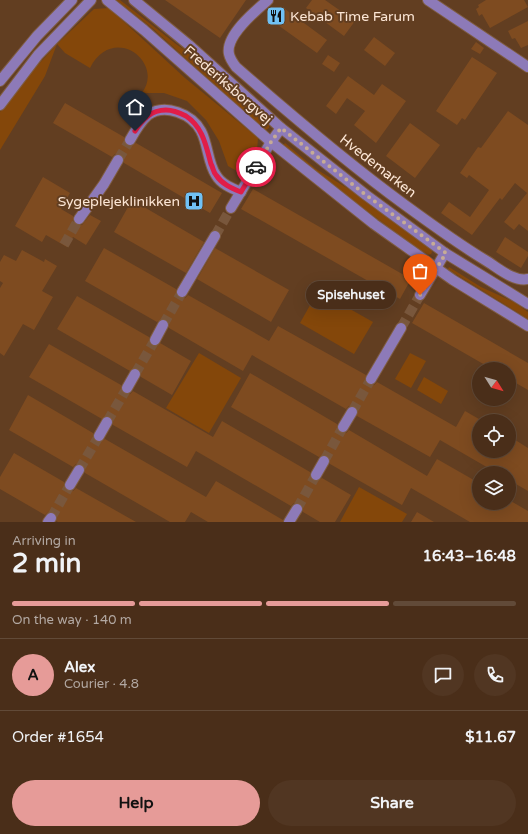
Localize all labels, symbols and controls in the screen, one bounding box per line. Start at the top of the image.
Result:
restaurant icon: Kebab Time Farum [265,5,287,27]
place label: Kebab Time Farum [290,8,415,25]
street label: Frederiksborgvej [180,42,276,128]
pin [118,90,152,131]
icon: home [124,96,146,118]
street label: Hvedemarken [336,131,420,201]
courier [236,147,276,187]
icon: car [245,156,267,178]
hospital icon: Sygeplejeklinikken [183,190,205,212]
place label: Sygeplejeklinikken [58,193,180,210]
pin [403,254,437,295]
icon: bag [409,260,431,282]
callout: Spisehuset [306,281,396,309]
text: Spisehuset [317,287,385,303]
north arrow [472,362,516,406]
map controls [472,362,516,510]
button: locate [472,414,516,458]
button: layers [472,466,516,510]
text: Arriving in [12,533,76,549]
text: 16:43–16:48 [423,547,516,565]
text: 2 min [12,548,81,579]
text: On the way · 140 m [12,612,132,628]
button: chat [422,654,464,696]
button: phone [474,654,516,696]
text: Alex [64,658,95,676]
text: A [27,666,39,684]
text: Courier · 4.8 [64,676,139,692]
text: Order #1654 [12,728,104,746]
text: $11.67 [465,728,516,746]
button: Help [12,780,260,826]
button: Share [268,780,516,826]

